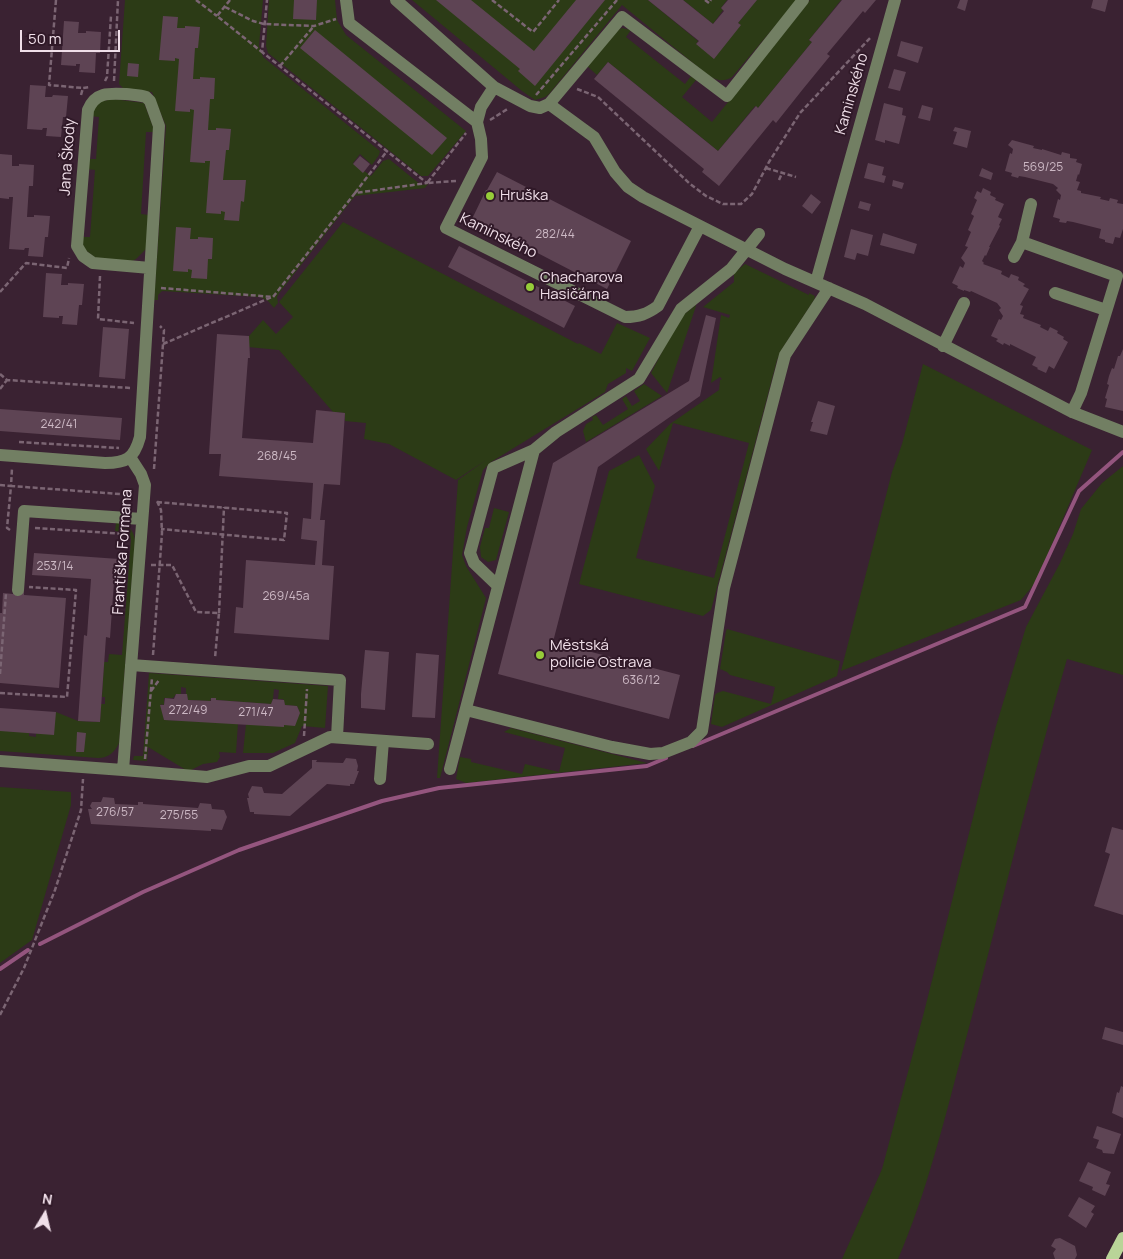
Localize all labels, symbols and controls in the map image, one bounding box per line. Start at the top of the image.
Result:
scale bar [22,20,122,52]
text: 50 m [28,28,62,49]
street label: Kaminského [832,51,872,137]
street label: Jana Škody [56,118,80,196]
house number: 569/25 [1023,161,1063,175]
place label: Hruška [500,187,548,205]
marker: Hruška [484,190,496,202]
street label: Kaminského [456,210,540,262]
house number: 282/44 [535,228,575,242]
place label: Chacharova Hasičárna [540,269,623,304]
marker: Chacharova Hasičárna [524,281,536,293]
house number: 242/41 [41,418,77,432]
house number: 268/45 [257,450,297,464]
street label: Františka Formana [110,489,136,615]
house number: 253/14 [37,560,73,574]
house number: 269/45a [263,590,309,604]
place label: Městská policie Ostrava [550,637,651,672]
marker: Městská policie Ostrava [534,649,546,661]
house number: 636/12 [622,674,660,688]
house number: 272/49 [169,704,207,718]
house number: 271/47 [238,706,274,720]
house number: 276/57 [96,806,134,820]
house number: 275/55 [160,809,198,823]
north arrow [20,1189,70,1239]
text: N [41,1189,54,1209]

